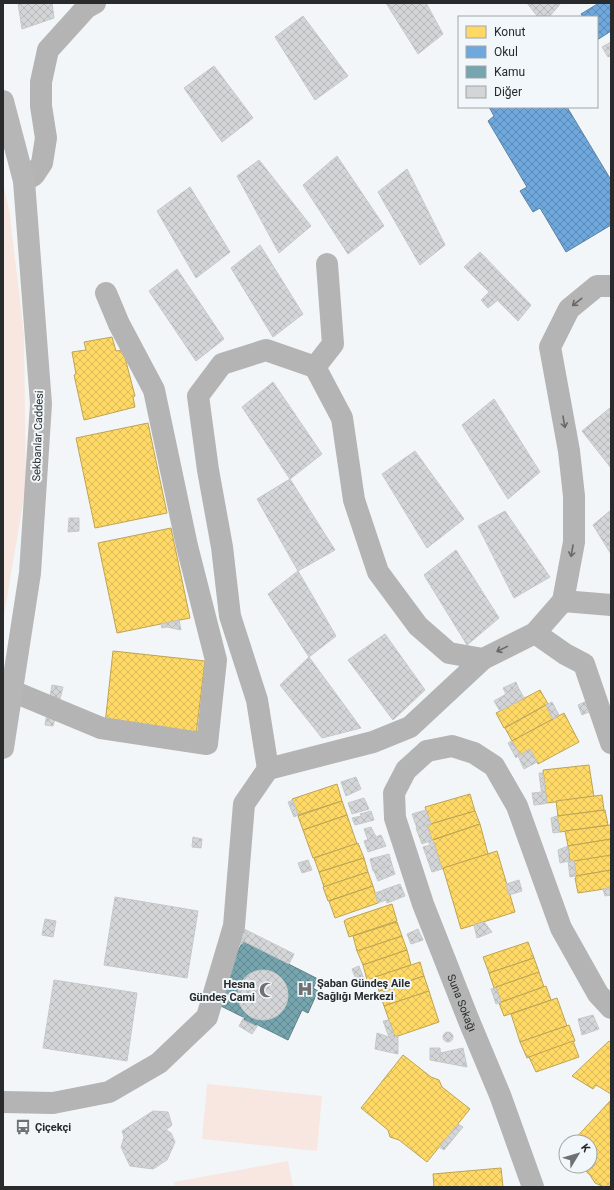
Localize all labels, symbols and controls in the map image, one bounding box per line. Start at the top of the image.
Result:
legend [458,16,598,108]
text: Konut [494,25,525,39]
text: Okul [494,45,518,59]
text: Kamu [494,65,525,79]
text: Diğer [494,85,522,99]
one-way arrow [572,298,583,306]
street label: Sekbanlar Caddesi [30,390,46,482]
one-way arrow [560,415,568,428]
one-way arrow [568,544,576,557]
one-way arrow [496,646,508,653]
street label: Suna Sokağı [445,972,479,1034]
place label: Şaban Gündeş Aile Sağlığı Merkezi [317,977,410,1003]
place label: Hesna Gündeş Cami [189,978,255,1004]
hospital icon: Şaban Gündeş Aile Sağlığı Merkezi [296,980,314,998]
mosque icon: Hesna Gündeş Cami [258,981,276,999]
bus stop icon: Çiçekçi [14,1118,32,1136]
place label: Çiçekçi [35,1121,71,1134]
north arrow [558,1134,598,1174]
text: K [578,1141,593,1156]

